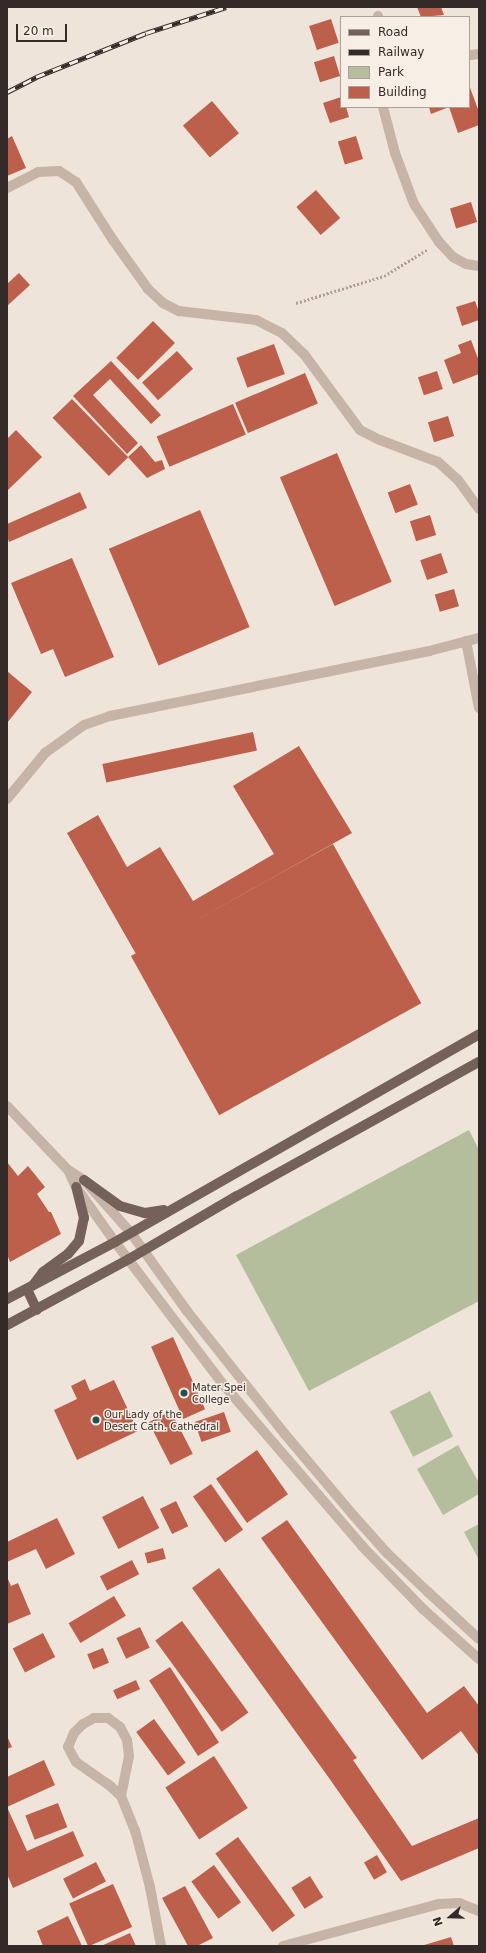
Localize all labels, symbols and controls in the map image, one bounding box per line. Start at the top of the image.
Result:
scale bar [18,16,69,42]
legend [340,16,470,108]
text: 20 m [23,24,54,38]
text: Road [378,25,408,39]
text: Railway [378,45,424,59]
text: Park [378,65,404,79]
text: Building [378,85,427,99]
place label: Mater Spei College [192,1381,246,1404]
marker: Mater Spei College [179,1388,189,1398]
place label: Our Lady of the Desert Cath. Cathedral [104,1408,219,1432]
marker: Our Lady of the Desert Cath. Cathedral [91,1415,101,1425]
north arrow [430,1897,470,1937]
text: N [431,1915,446,1928]

